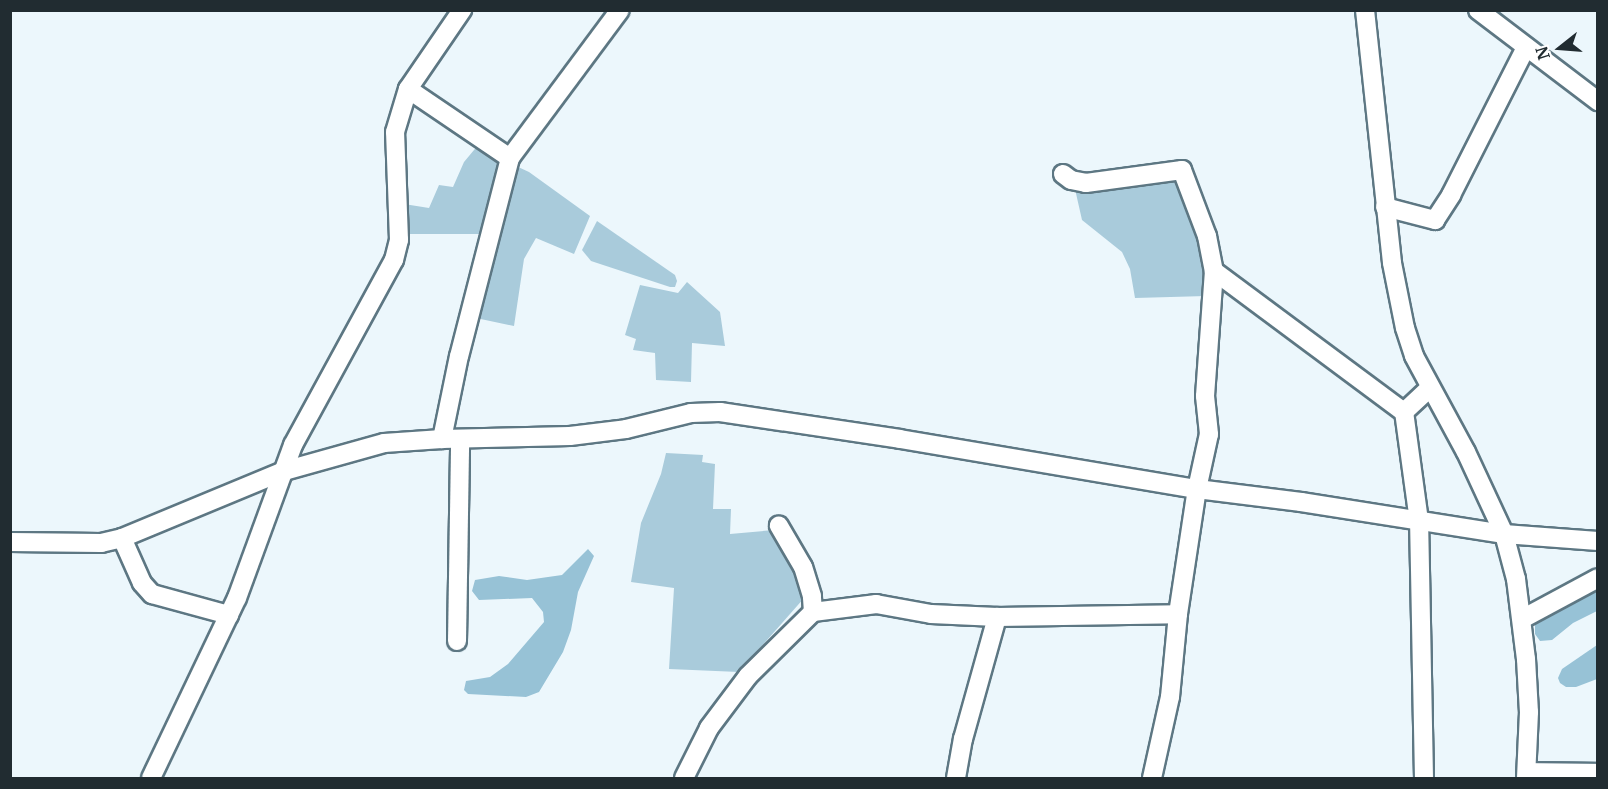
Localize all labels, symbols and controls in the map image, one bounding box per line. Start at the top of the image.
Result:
north arrow [1530,18,1590,78]
text: N [1531,44,1554,62]

